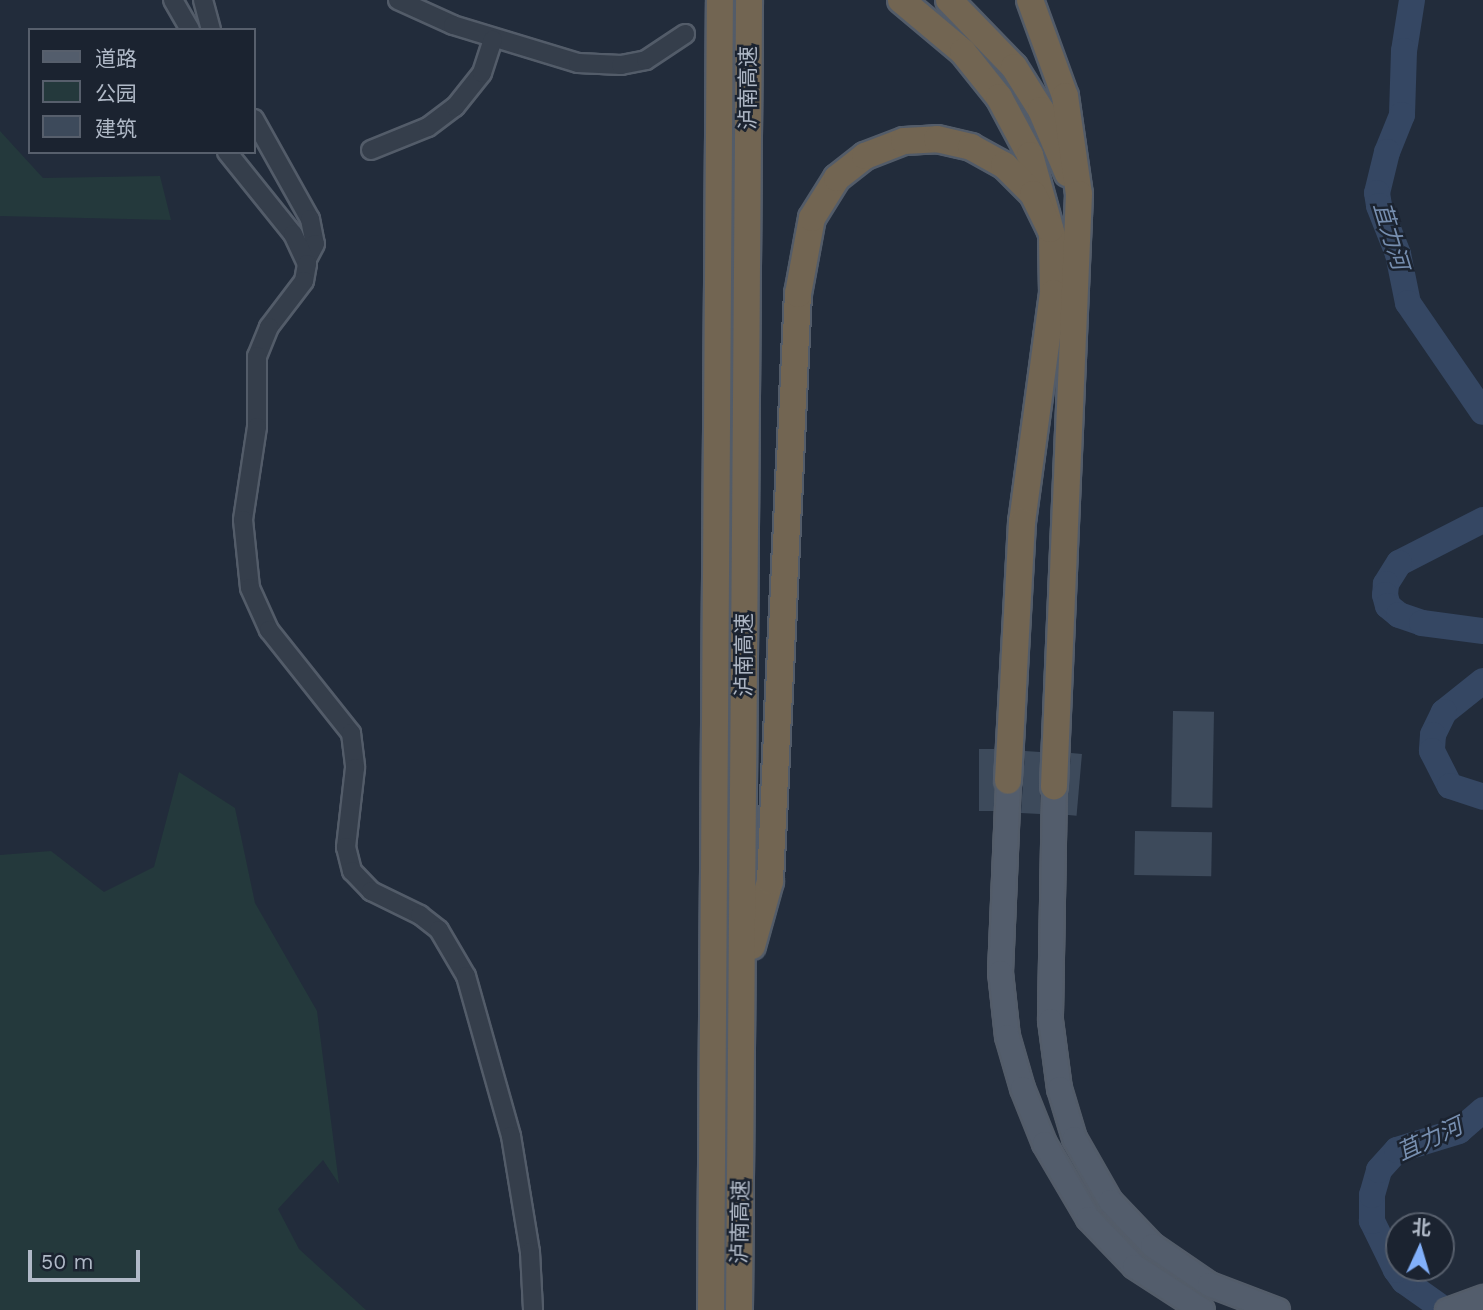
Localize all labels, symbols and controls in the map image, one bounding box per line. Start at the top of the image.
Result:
legend [28,28,256,154]
text: 道路 [95,46,137,71]
street label: 泸南高速 [735,46,761,130]
text: 公园 [95,81,137,106]
text: 建筑 [95,116,137,141]
water label: 苴力河 [1367,199,1413,273]
street label: 泸南高速 [731,613,757,697]
water label: 苴力河 [1393,1113,1467,1167]
street label: 泸南高速 [727,1180,753,1264]
north arrow [1385,1212,1455,1282]
text: 北 [1411,1215,1432,1240]
scale bar [32,1236,144,1280]
text: 50 m [41,1249,93,1274]

